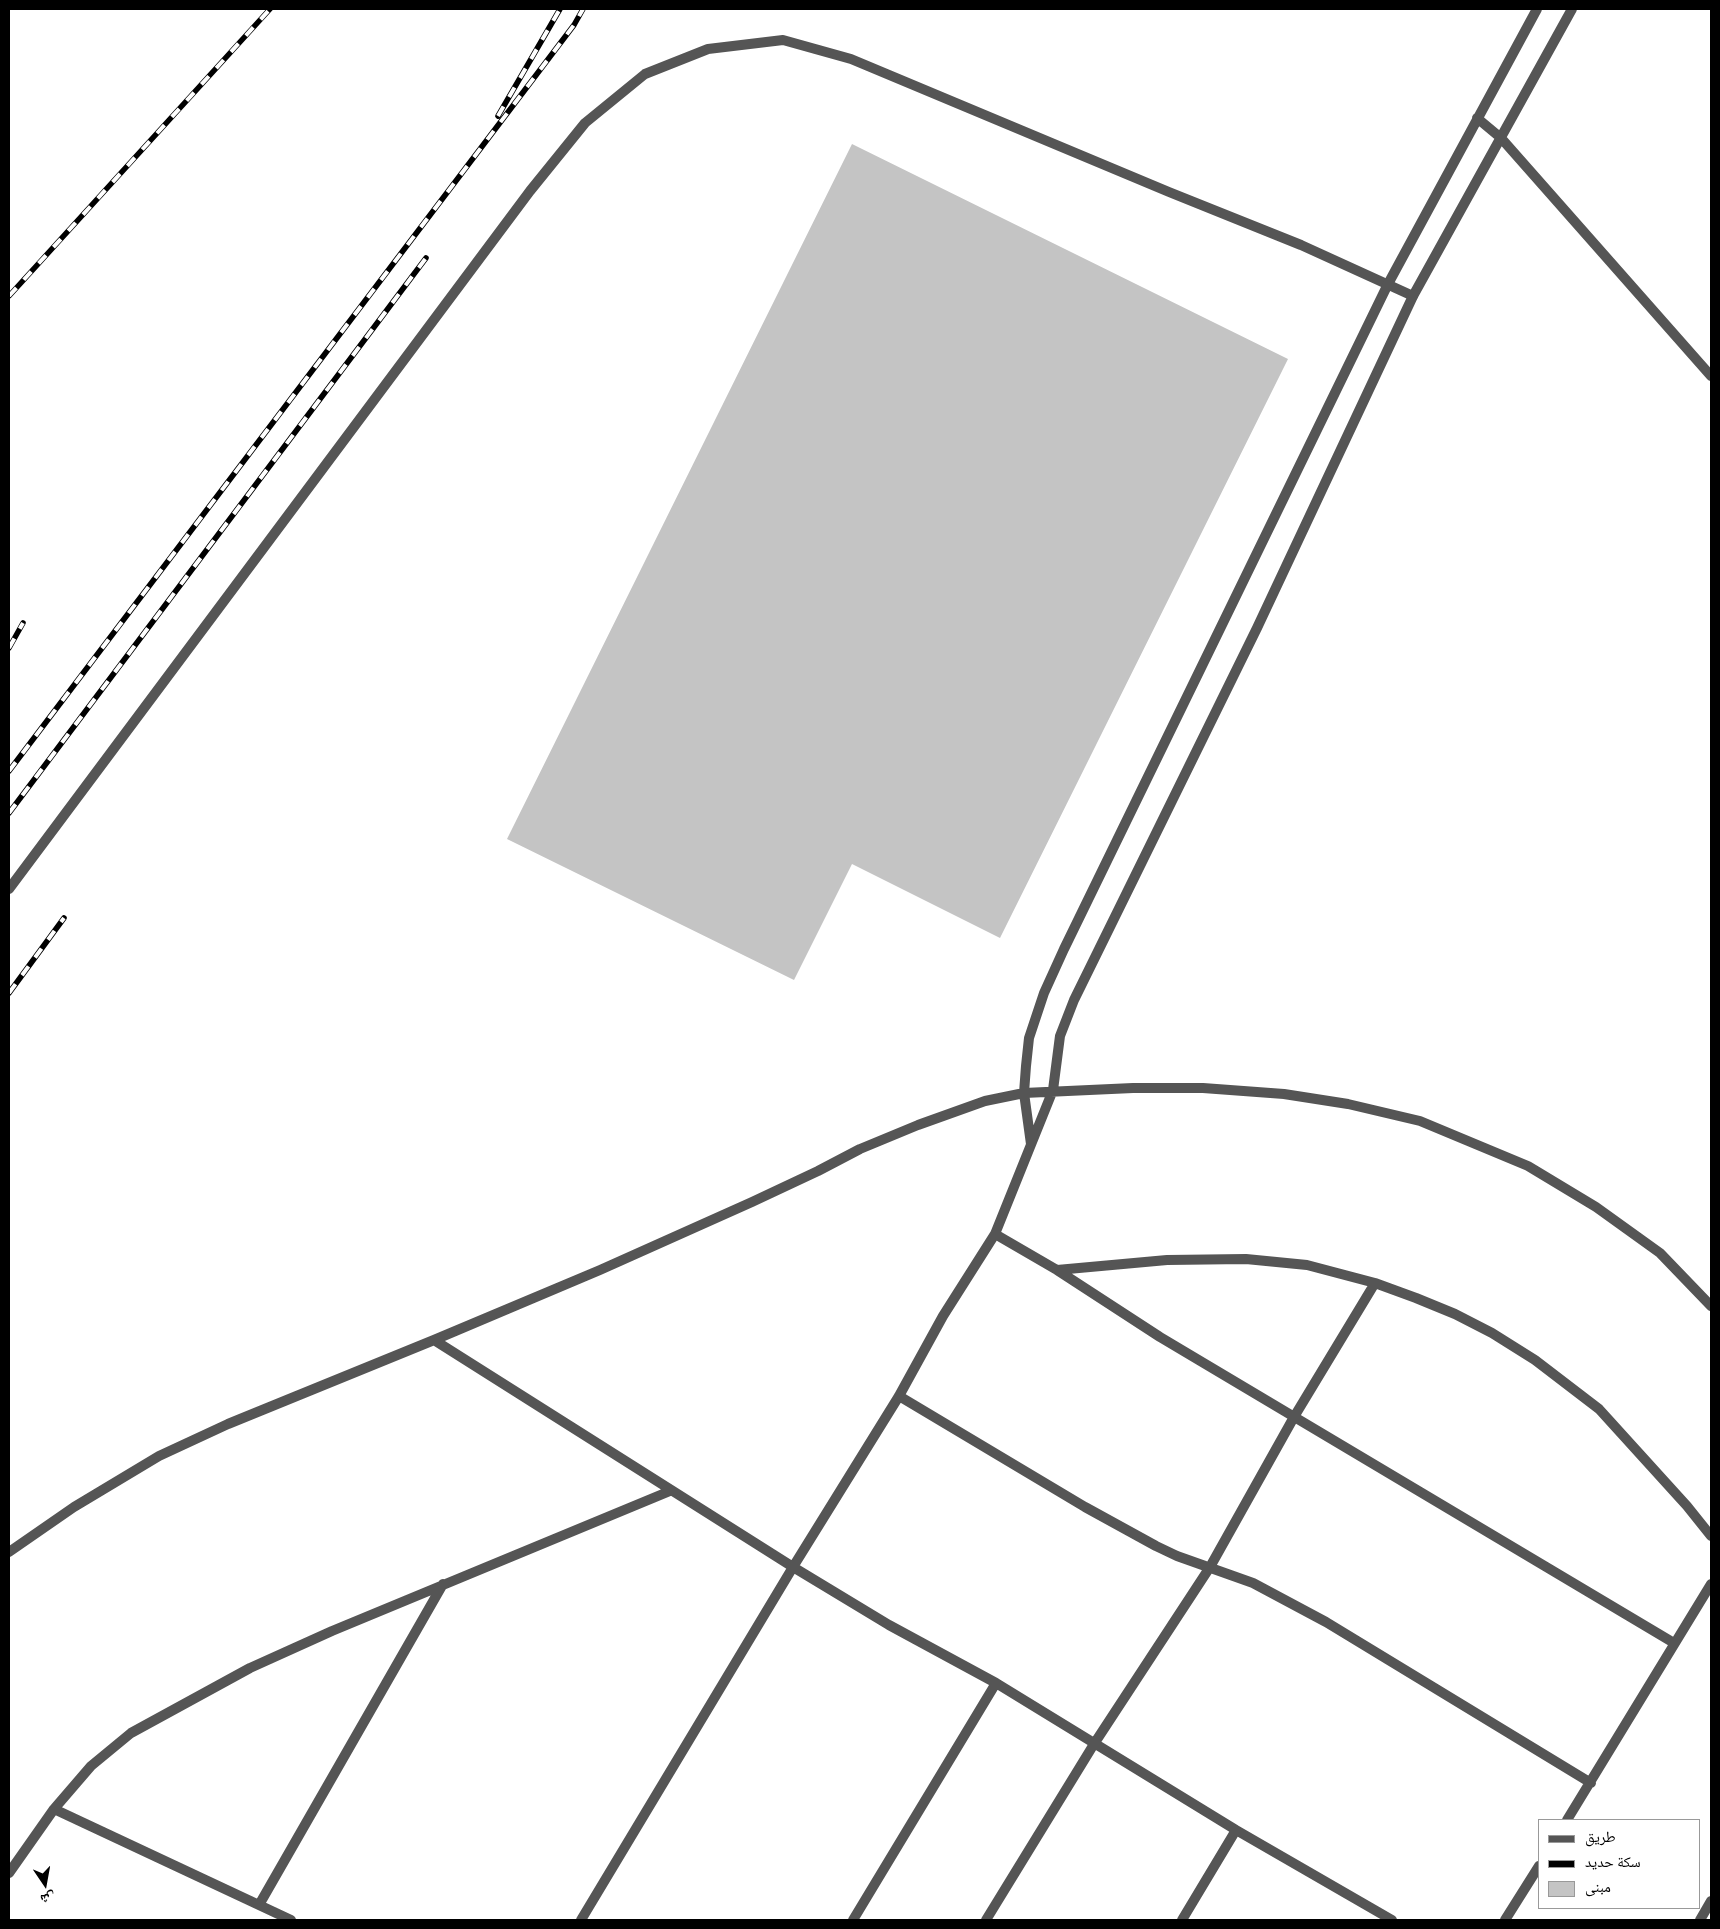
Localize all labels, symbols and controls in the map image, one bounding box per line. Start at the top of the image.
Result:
legend [1538,1819,1700,1909]
text: طريق [1585,1825,1616,1848]
text: سكة حديد [1585,1850,1641,1873]
north arrow [20,1859,70,1909]
text: مبنى [1585,1875,1611,1898]
text: ش [39,1887,58,1911]

